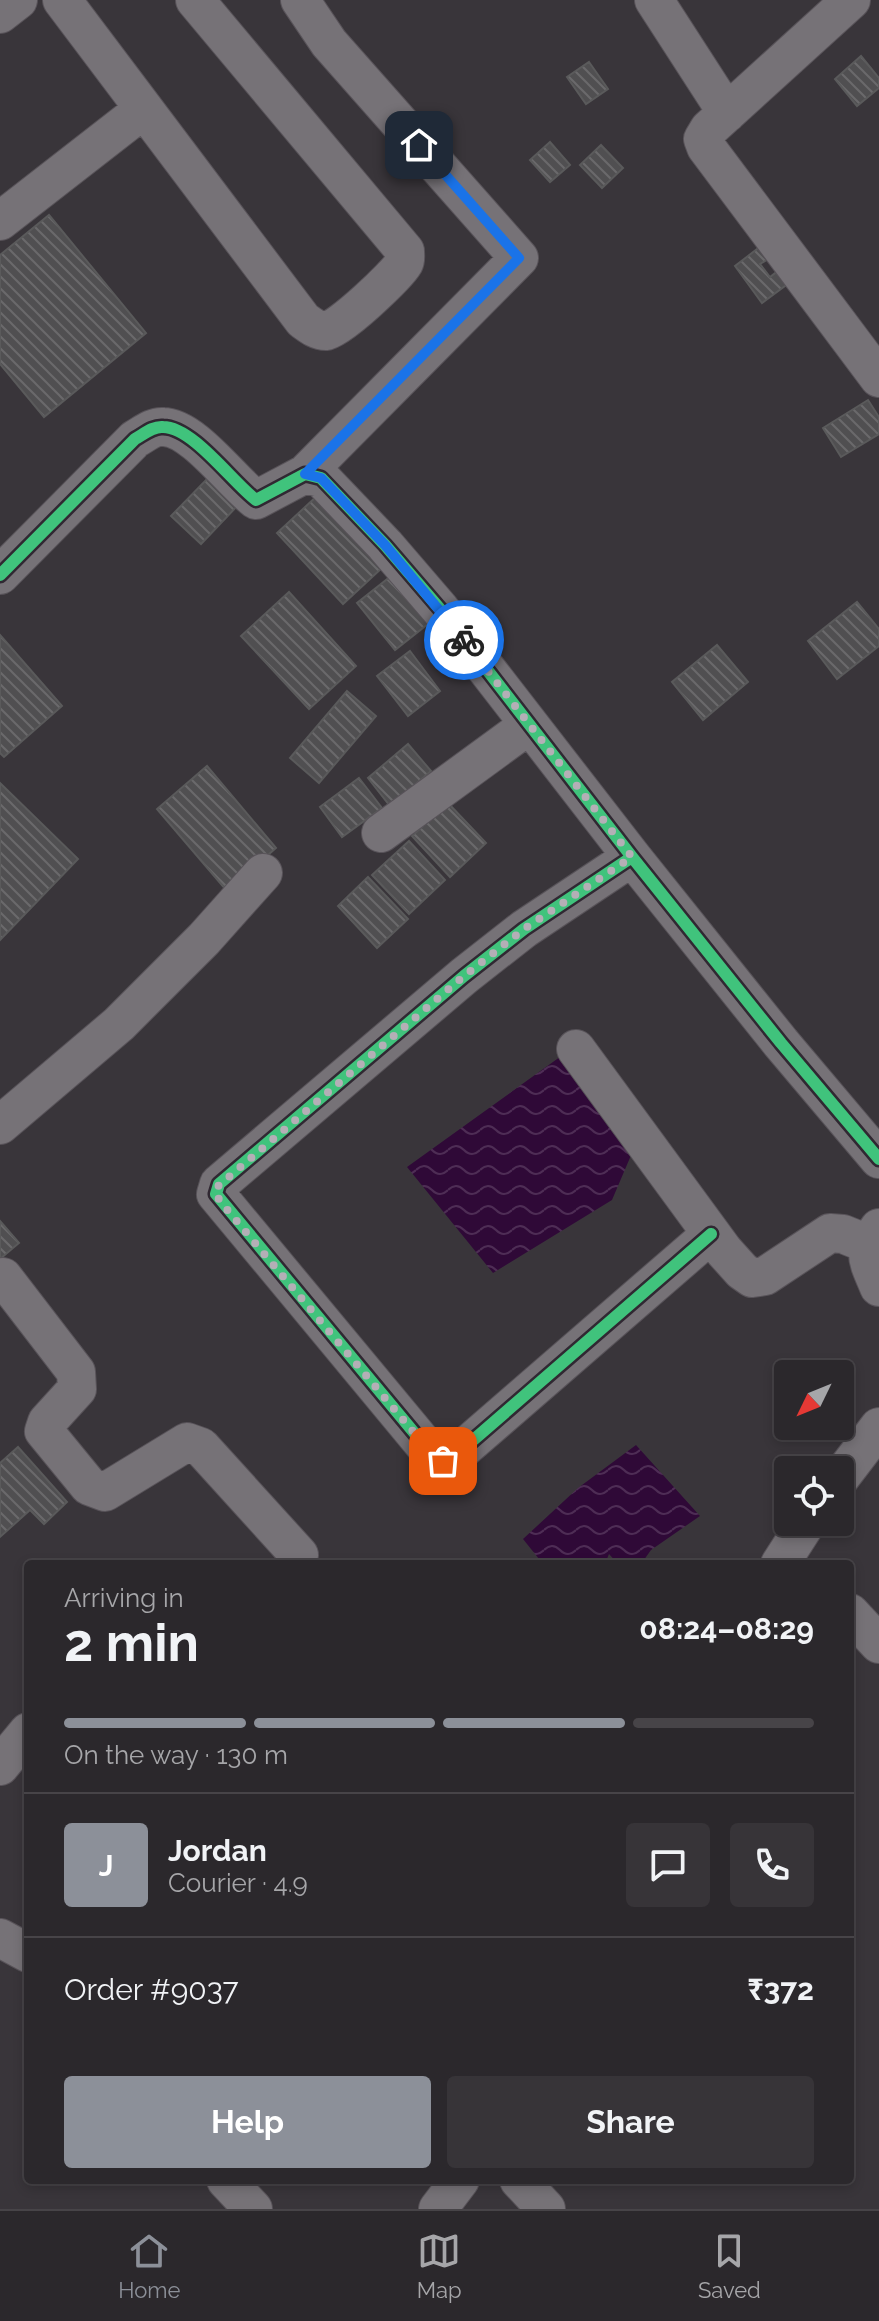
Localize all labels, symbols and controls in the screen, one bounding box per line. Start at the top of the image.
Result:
pin [385,111,453,179]
icon: home [397,123,441,167]
courier [424,600,504,680]
icon: bike [442,618,486,662]
north arrow [774,1360,854,1440]
map controls [774,1360,854,1536]
pin [409,1427,477,1495]
icon: bag [421,1439,465,1483]
button: locate [774,1456,854,1536]
text: Arriving in [64,1583,184,1613]
text: 08:24–08:29 [639,1611,814,1646]
text: 2 min [64,1612,199,1673]
text: On the way · 130 m [64,1740,288,1770]
button: chat [626,1823,710,1907]
button: phone [730,1823,814,1907]
text: Jordan [168,1833,267,1868]
text: J [99,1848,113,1883]
text: Courier · 4.9 [168,1868,308,1898]
text: Order #9037 [64,1972,239,2007]
text: ₹372 [747,1972,814,2007]
button: Help [64,2076,431,2168]
button: Share [447,2076,814,2168]
tab: Home [118,2229,180,2303]
tab: Map [417,2229,462,2303]
tab: Saved [698,2229,761,2303]

